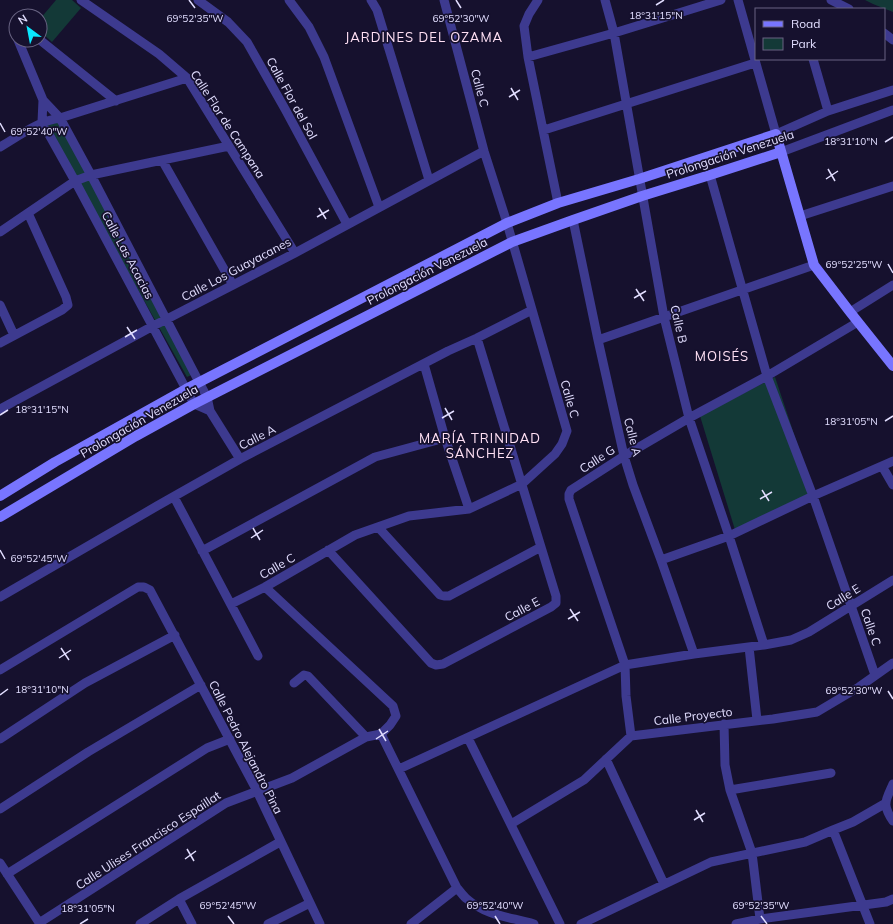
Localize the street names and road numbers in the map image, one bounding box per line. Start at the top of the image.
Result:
street label: Calle Flor del Sol [263,54,321,142]
street label: Calle Flor de Campana [187,67,269,181]
street label: Calle C [468,67,492,109]
street label: Prolongación Venezuela [664,126,796,182]
street label: Calle Las Acacias [99,209,157,301]
street label: Calle Los Guayacanes [179,234,293,304]
street label: Prolongación Venezuela [364,234,490,308]
street label: Calle B [667,303,691,345]
street label: Calle C [557,378,583,420]
street label: Prolongación Venezuela [78,381,200,461]
street label: Calle A [621,416,645,458]
street label: Calle A [236,421,278,453]
street label: Calle G [576,442,618,476]
street label: Calle C [256,550,298,582]
street label: Calle E [823,581,863,613]
street label: Calle E [502,594,542,624]
street label: Calle C [858,606,884,648]
street label: Calle Pedro Alejandro Pina [206,678,286,816]
street label: Calle Proyecto [653,704,733,728]
street label: Calle Ulises Francisco Espaillat [73,788,223,892]

